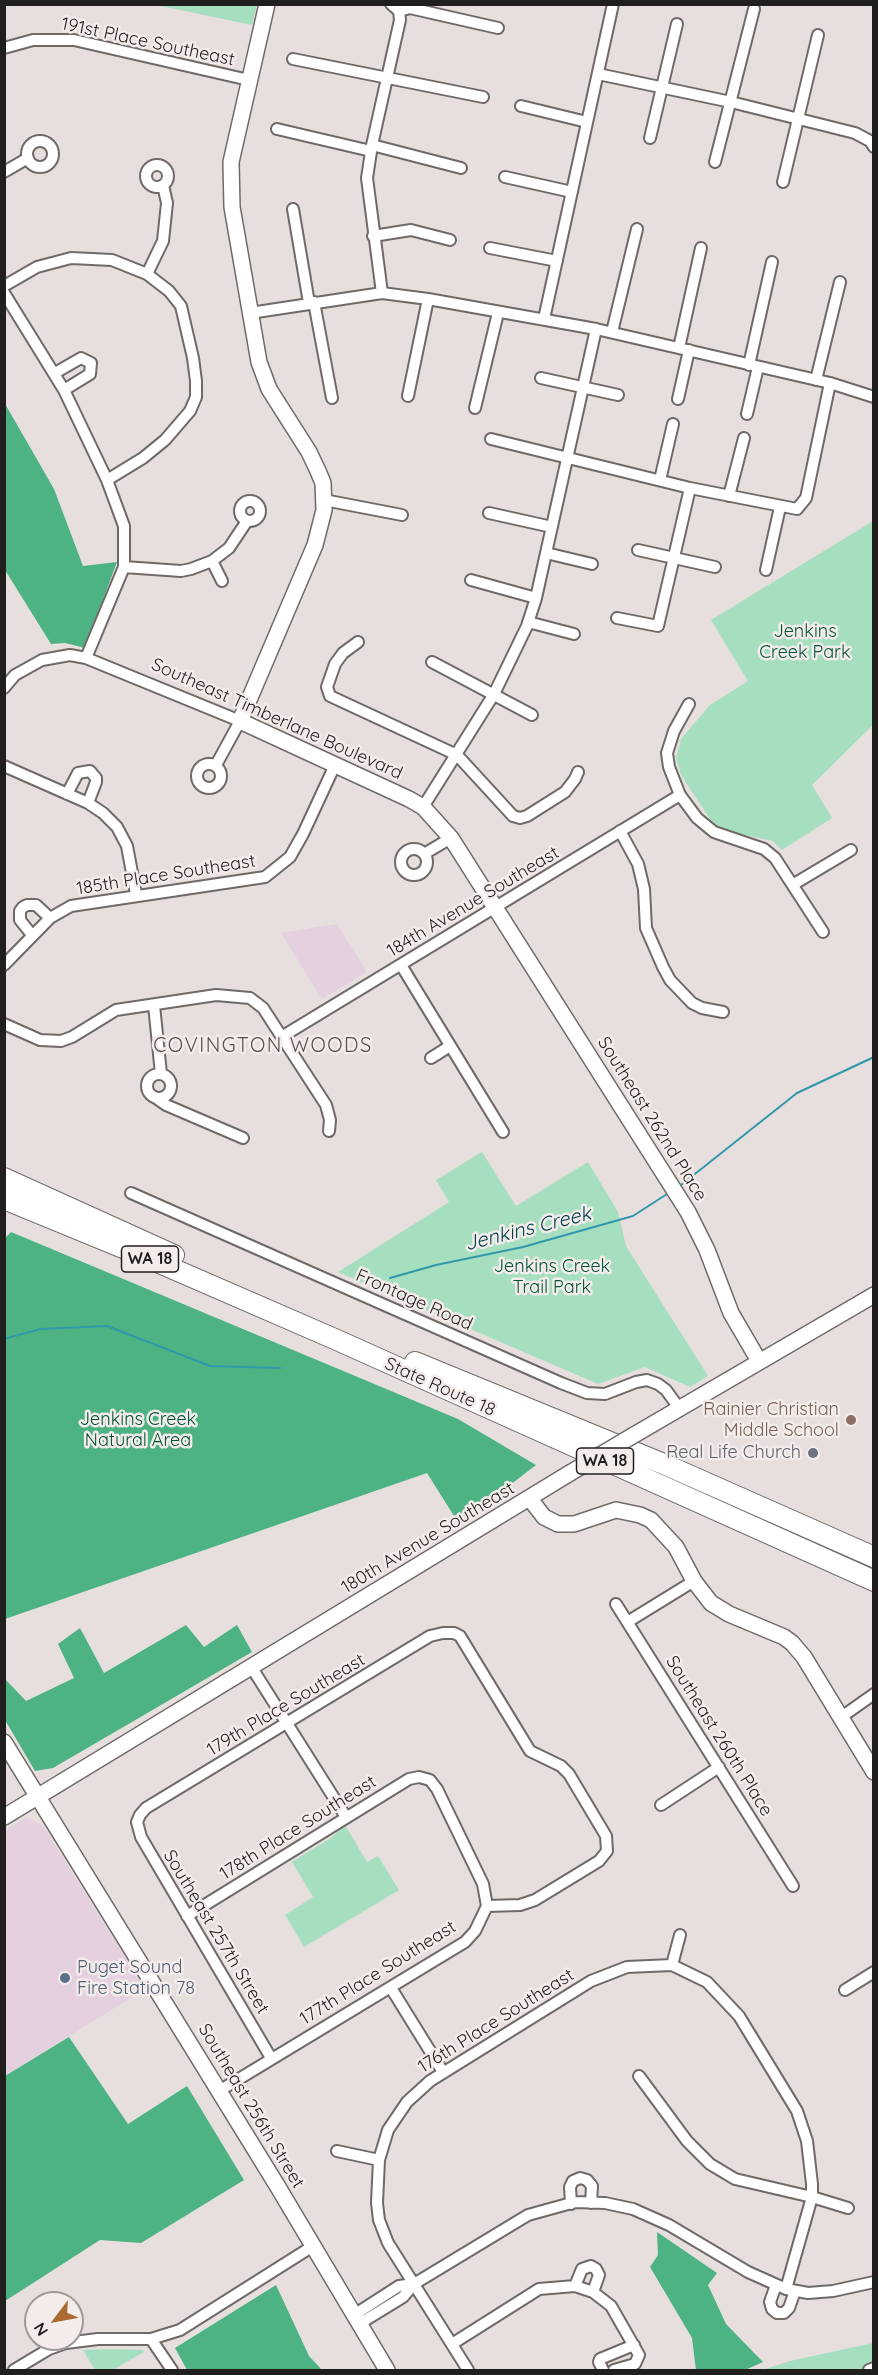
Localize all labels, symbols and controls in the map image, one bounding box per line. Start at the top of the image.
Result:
street label: 191st Place Southeast [59,13,237,71]
park label: Jenkins Creek Park [759,621,851,664]
street label: Southeast Timberlane Boulevard [148,654,406,784]
street label: 184th Avenue Southeast [383,842,563,962]
street label: 185th Place Southeast [75,850,257,900]
street label: Southeast 262nd Place [593,1033,711,1205]
district label: COVINGTON WOODS [153,1034,373,1058]
water label: Jenkins Creek [462,1202,594,1256]
road number: WA 18 [122,1246,178,1272]
park label: Jenkins Creek Trail Park [494,1256,610,1298]
street label: Frontage Road [352,1265,476,1335]
street label: State Route 18 [381,1353,499,1421]
place label: Rainier Christian Middle School [703,1399,839,1442]
park label: Jenkins Creek Natural Area [80,1409,196,1452]
marker: Rainier Christian Middle School [844,1413,858,1427]
place label: Real Life Church [666,1442,801,1464]
marker: Real Life Church [806,1446,820,1460]
road number: WA 18 [576,1448,634,1474]
street label: 180th Avenue Southeast [338,1478,518,1598]
street label: 179th Place Southeast [203,1649,369,1761]
street label: Southeast 260th Place [661,1652,777,1820]
street label: 178th Place Southeast [216,1771,380,1885]
street label: Southeast 257th Street [158,1846,274,2018]
street label: 177th Place Southeast [296,1916,460,2030]
place label: Puget Sound Fire Station 78 [77,1957,195,2000]
street label: 176th Place Southeast [414,1964,578,2078]
marker: Puget Sound Fire Station 78 [58,1971,72,1985]
street label: Southeast 256th Street [193,2020,309,2192]
north arrow [24,2291,84,2351]
text: N [29,2319,52,2340]

